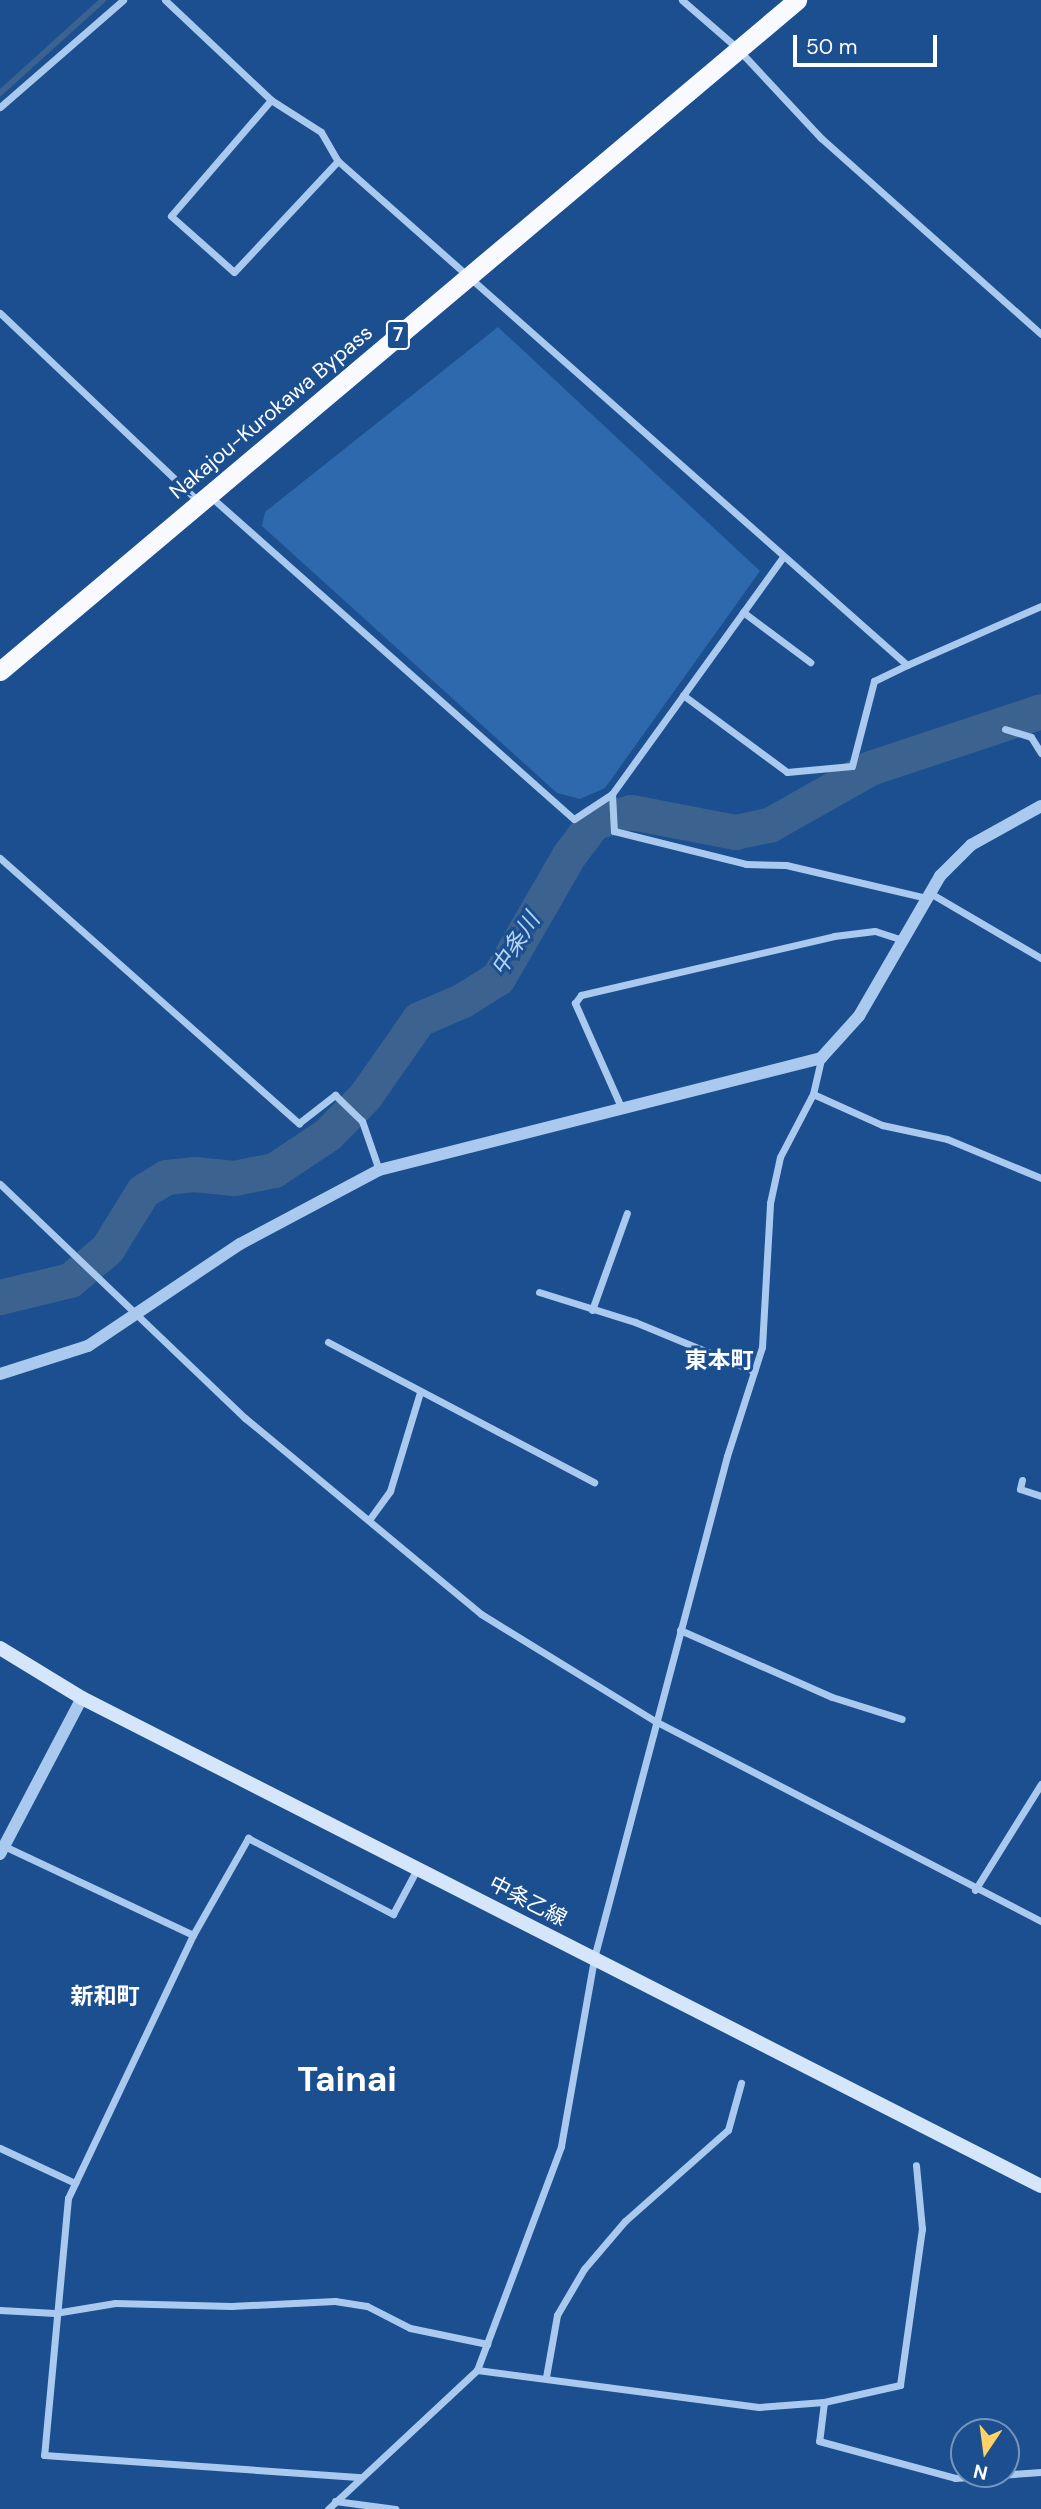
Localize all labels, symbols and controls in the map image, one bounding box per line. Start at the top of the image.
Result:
scale bar [796,21,940,65]
text: 50 m [806,33,857,61]
street label: Nakajou-Kurokawa Bypass [164,320,378,504]
road number: 7 [386,320,410,350]
water label: 中条川 [485,908,545,980]
district label: 東本町 [685,1346,753,1374]
street label: 中条乙線 [485,1871,571,1931]
district label: 新和町 [71,1982,139,2010]
district label: Tainai [297,2058,397,2100]
north arrow [950,2418,1020,2488]
text: N [971,2458,990,2486]

